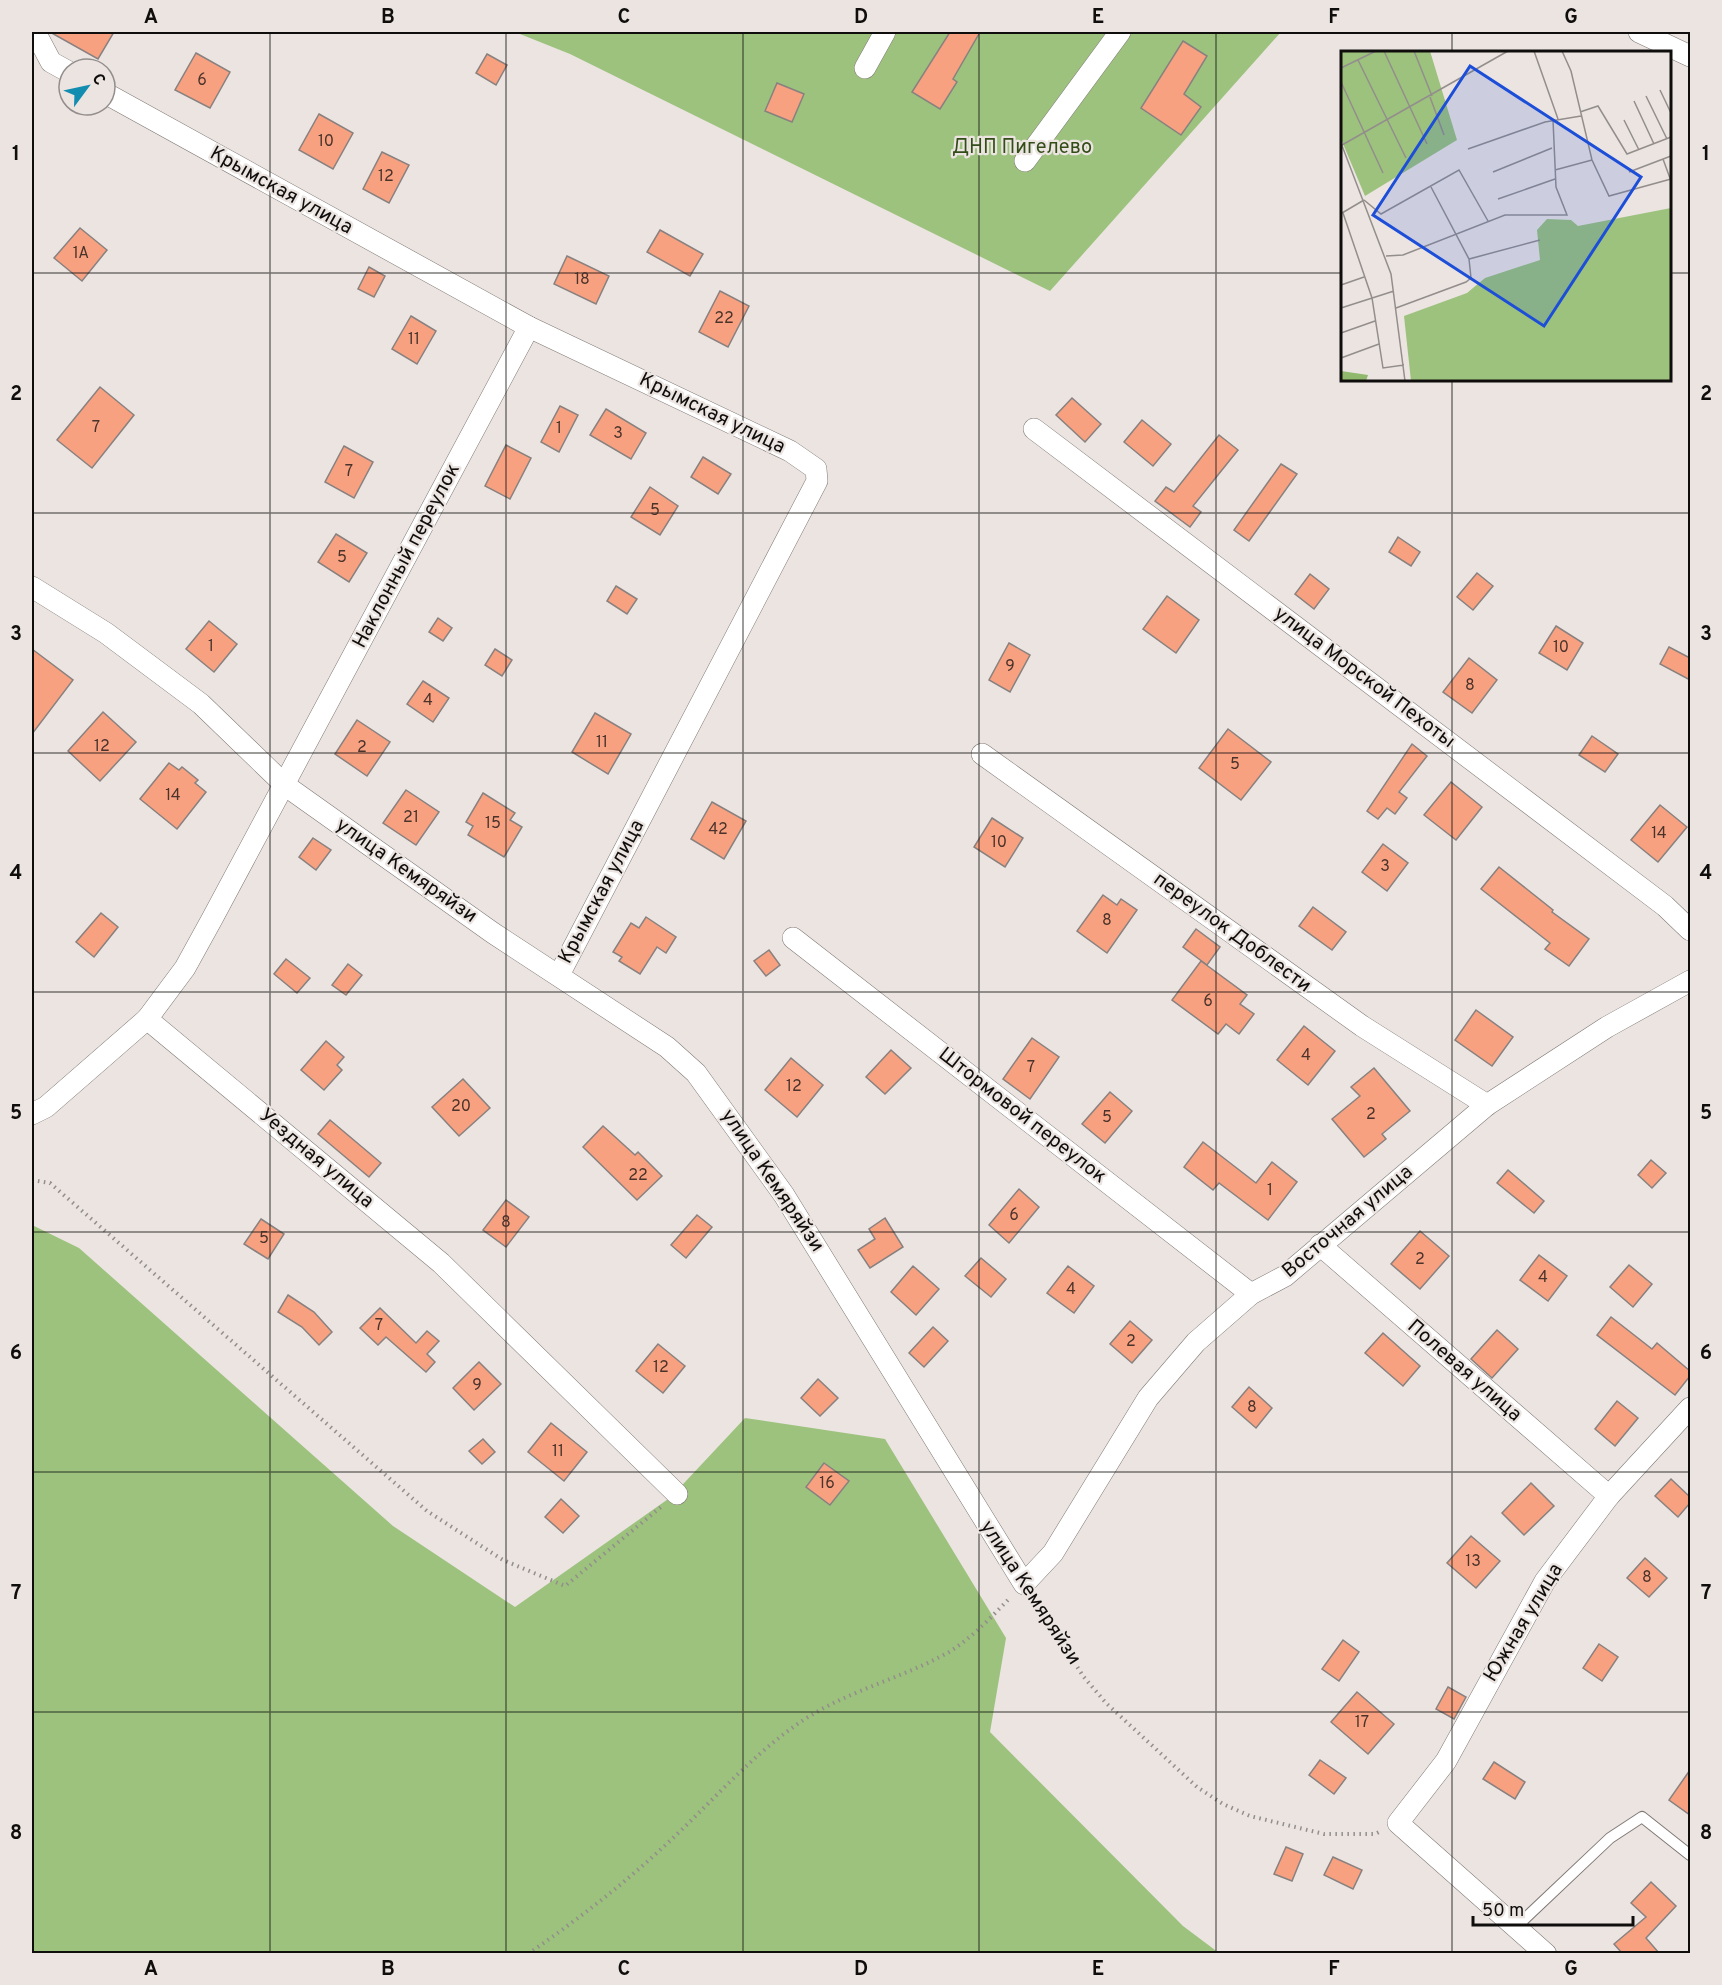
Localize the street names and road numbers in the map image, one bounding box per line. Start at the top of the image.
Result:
street label: Крымская улица [205,141,357,241]
street label: Крымская улица [635,367,789,461]
street label: Наклонный переулок [347,459,467,653]
street label: улица Морской Пехоты [1268,601,1460,755]
street label: улица Кемяряйзи [330,812,482,930]
street label: Крымская улица [553,815,651,969]
street label: переулок Доблести [1148,867,1316,999]
street label: Штормовой переулок [932,1042,1112,1190]
street label: Уездная улица [253,1103,379,1215]
street label: улица Кемяряйзи [714,1104,830,1258]
street label: Восточная улица [1277,1160,1419,1284]
street label: Полевая улица [1401,1314,1527,1428]
street label: улица Кемяряйзи [974,1516,1086,1670]
street label: Южная улица [1478,1559,1570,1687]

